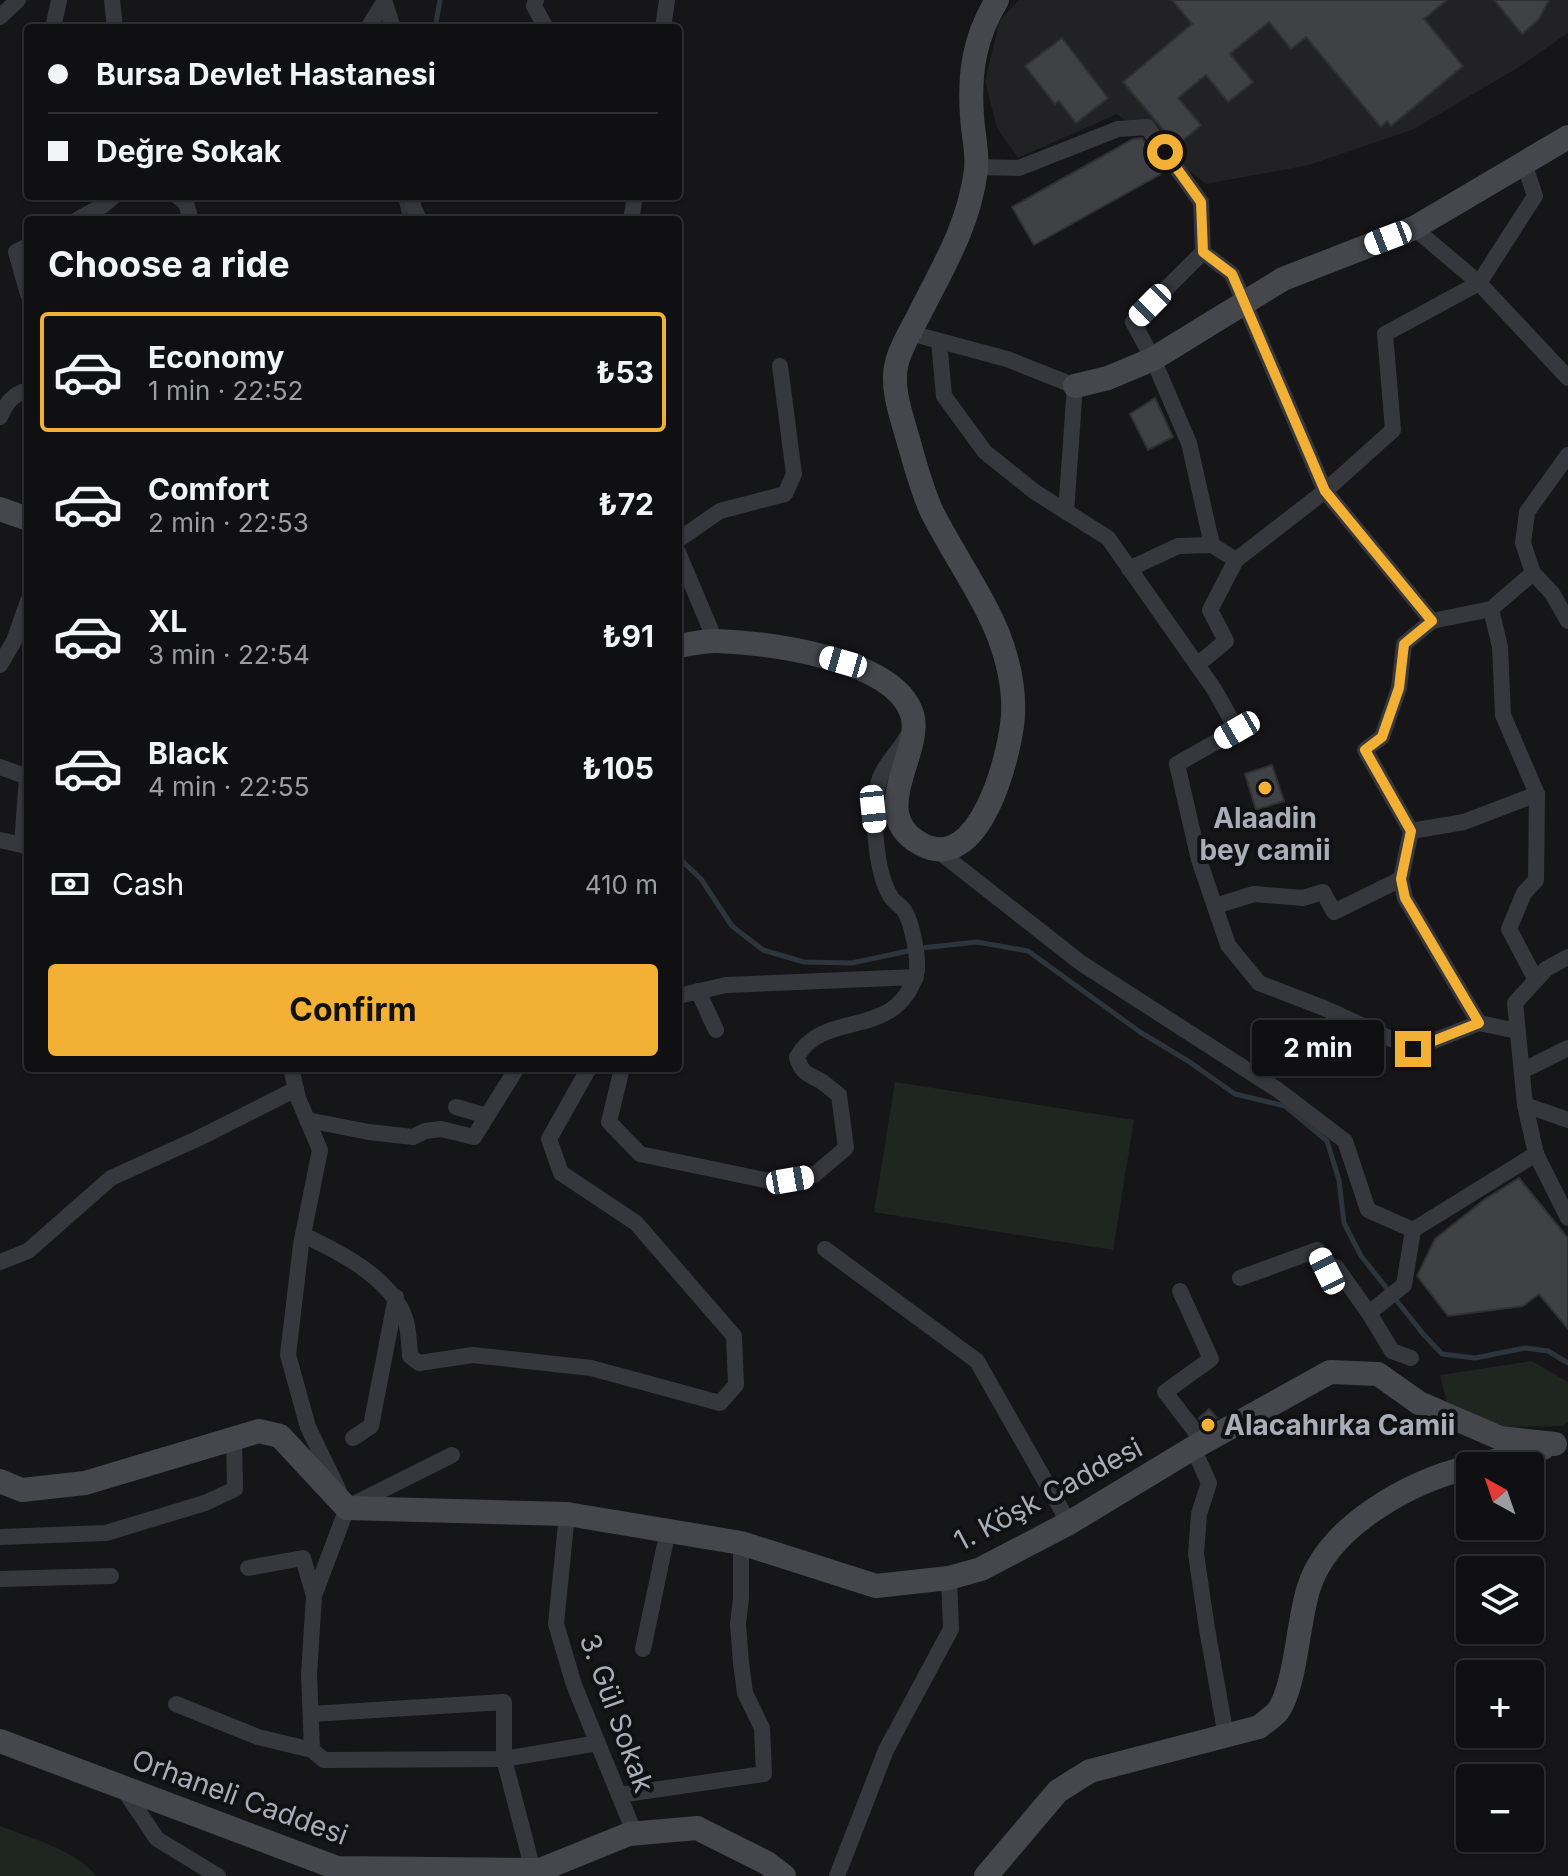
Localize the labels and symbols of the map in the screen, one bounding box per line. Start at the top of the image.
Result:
route start [1147,134,1183,170]
car [1361,218,1415,258]
car [1125,280,1175,330]
car [817,644,869,680]
car [1210,708,1264,752]
marker: Alaadin bey camii [1256,779,1274,797]
car [859,784,887,834]
place label: Alaadin bey camii [1199,801,1331,867]
callout: 2 min [1253,1021,1385,1077]
route end [1395,1031,1431,1067]
car [764,1164,816,1196]
car [1306,1244,1348,1298]
place label: Alacahırka Camii [1224,1408,1455,1442]
marker: Alacahırka Camii [1199,1416,1217,1434]
street label: 1. Köşk Caddesi [948,1430,1148,1558]
north arrow [1456,1452,1544,1540]
street label: 3. Gül Sokak [573,1629,661,1797]
street label: Orhaneli Caddesi [127,1742,353,1852]

